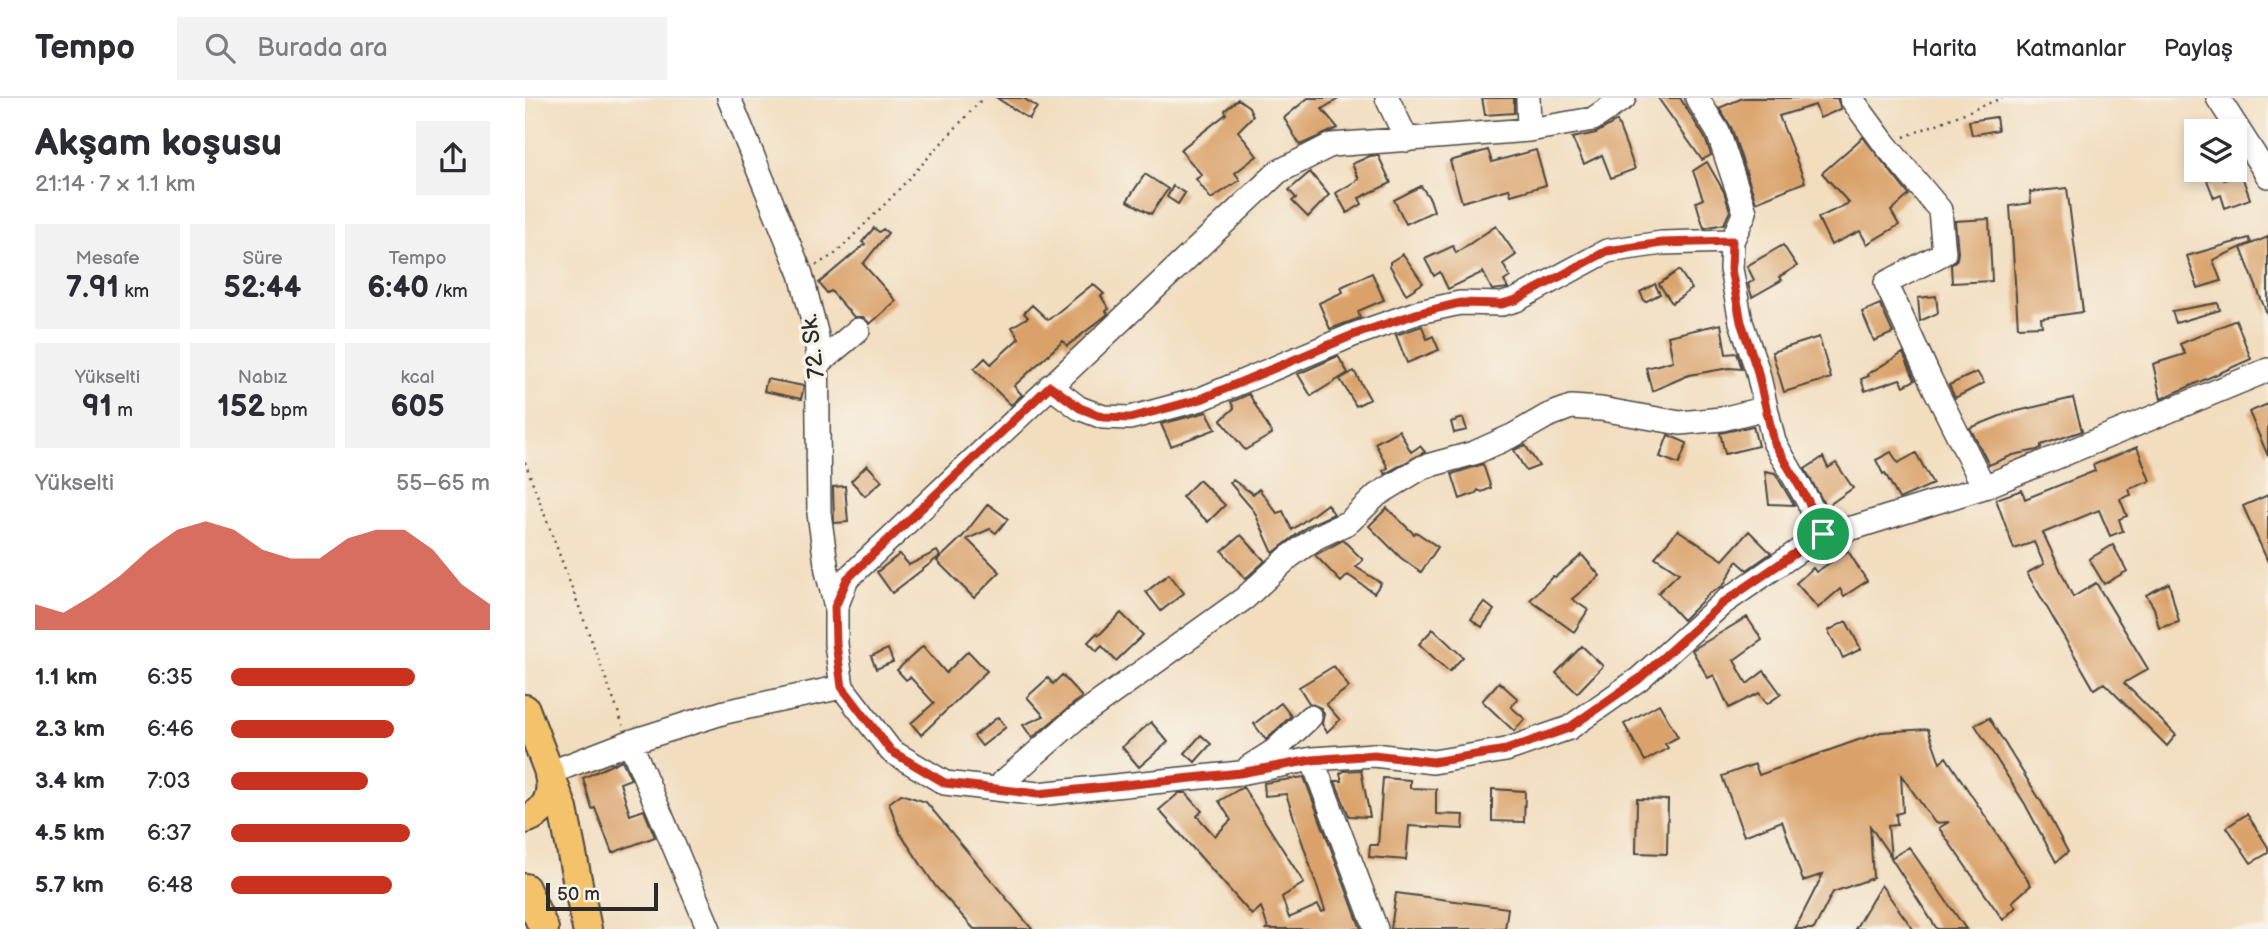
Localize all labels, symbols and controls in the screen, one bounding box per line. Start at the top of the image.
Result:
search box [177,17,667,80]
text: Tempo [35,28,135,68]
icon: search [201,29,239,67]
text: Burada ara [257,33,388,64]
text: Harita [1911,34,1977,63]
text: Katmanlar [2015,34,2126,63]
text: Paylaş [2164,34,2233,63]
map controls [2184,119,2247,182]
button: layers [2184,119,2247,182]
text: Akşam koşusu [35,121,282,166]
button: share [416,121,490,195]
text: 21:14 · 7 × 1.1 km [35,170,196,198]
text: Mesafe [75,247,140,270]
text: Süre [243,247,282,270]
text: Tempo [388,247,447,270]
text: 7.91 [66,270,119,306]
text: 52:44 [224,270,301,306]
text: 6:40 [367,270,429,306]
text: km [119,280,149,303]
text: /km [429,280,468,303]
street label: 72. Sk. [795,312,831,380]
text: Yükselti [75,366,140,389]
text: Nabız [238,366,287,389]
text: kcal [400,366,435,389]
text: 91 [82,389,112,425]
text: 152 [217,389,265,425]
text: 605 [390,389,445,425]
text: m [112,399,133,422]
text: bpm [265,399,308,422]
text: Yükselti [35,469,114,497]
text: 55–65 m [396,469,490,497]
pin [1793,504,1853,564]
icon: arrive [1804,515,1842,553]
text: 1.1 km [35,663,97,691]
text: 6:35 [147,663,193,691]
text: 2.3 km [35,715,105,743]
text: 6:46 [147,715,194,743]
text: 3.4 km [35,767,105,795]
text: 7:03 [147,767,191,795]
text: 4.5 km [35,819,105,847]
text: 6:37 [147,819,191,847]
text: 5.7 km [35,871,104,899]
text: 6:48 [147,871,193,899]
scale bar [546,880,658,912]
text: 50 m [557,883,600,906]

